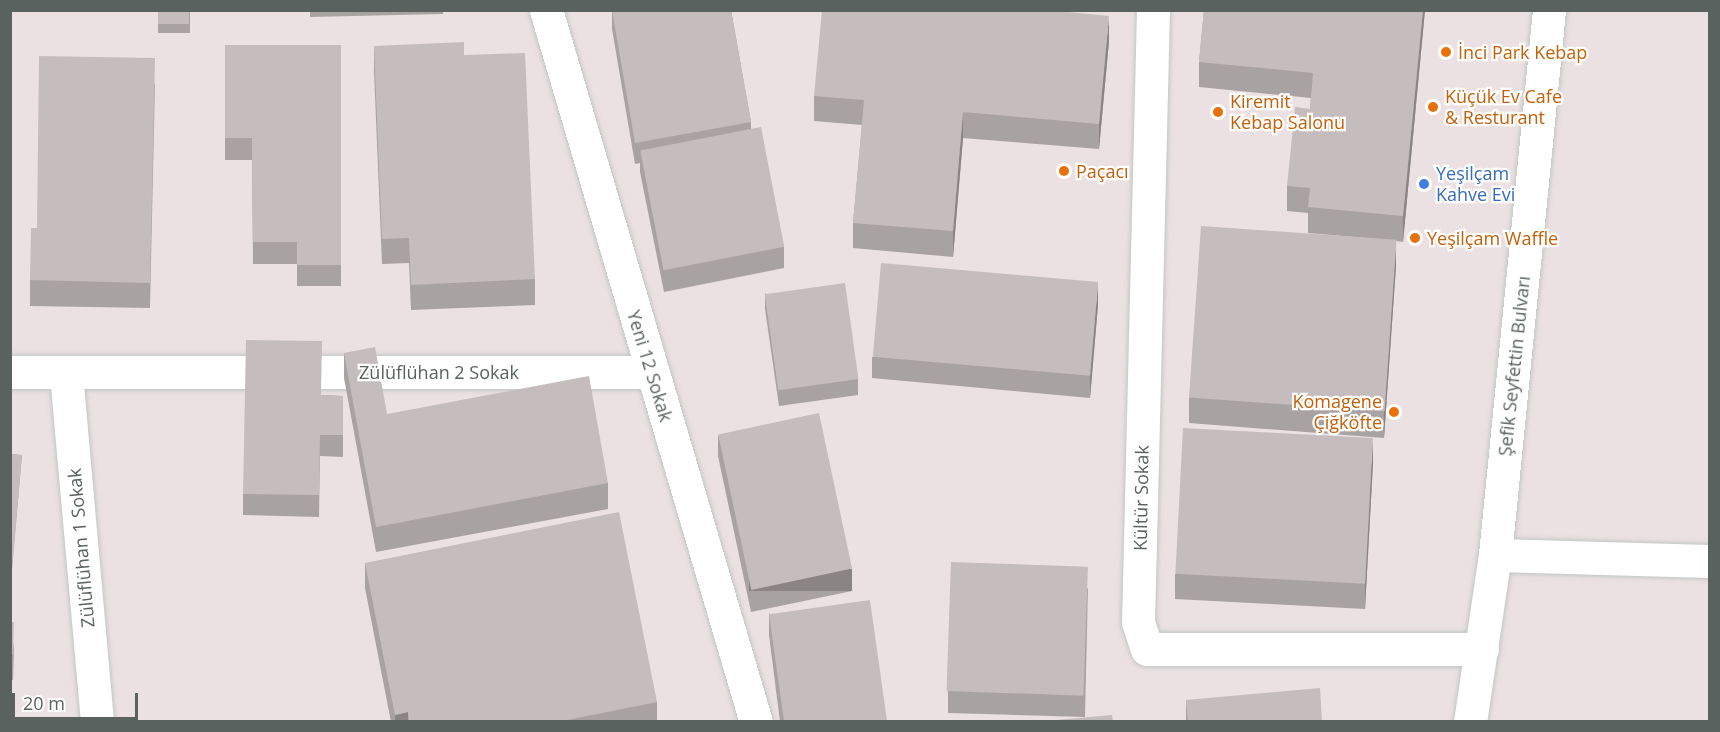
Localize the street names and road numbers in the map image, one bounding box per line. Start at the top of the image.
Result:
street label: Şefik Seyfettin Bulvarı [1494,275,1534,457]
street label: Yeni 12 Sokak [623,308,677,424]
street label: Zülüflühan 2 Sokak [359,361,519,383]
street label: Kültür Sokak [1129,445,1153,551]
street label: Zülüflühan 1 Sokak [63,467,99,629]

